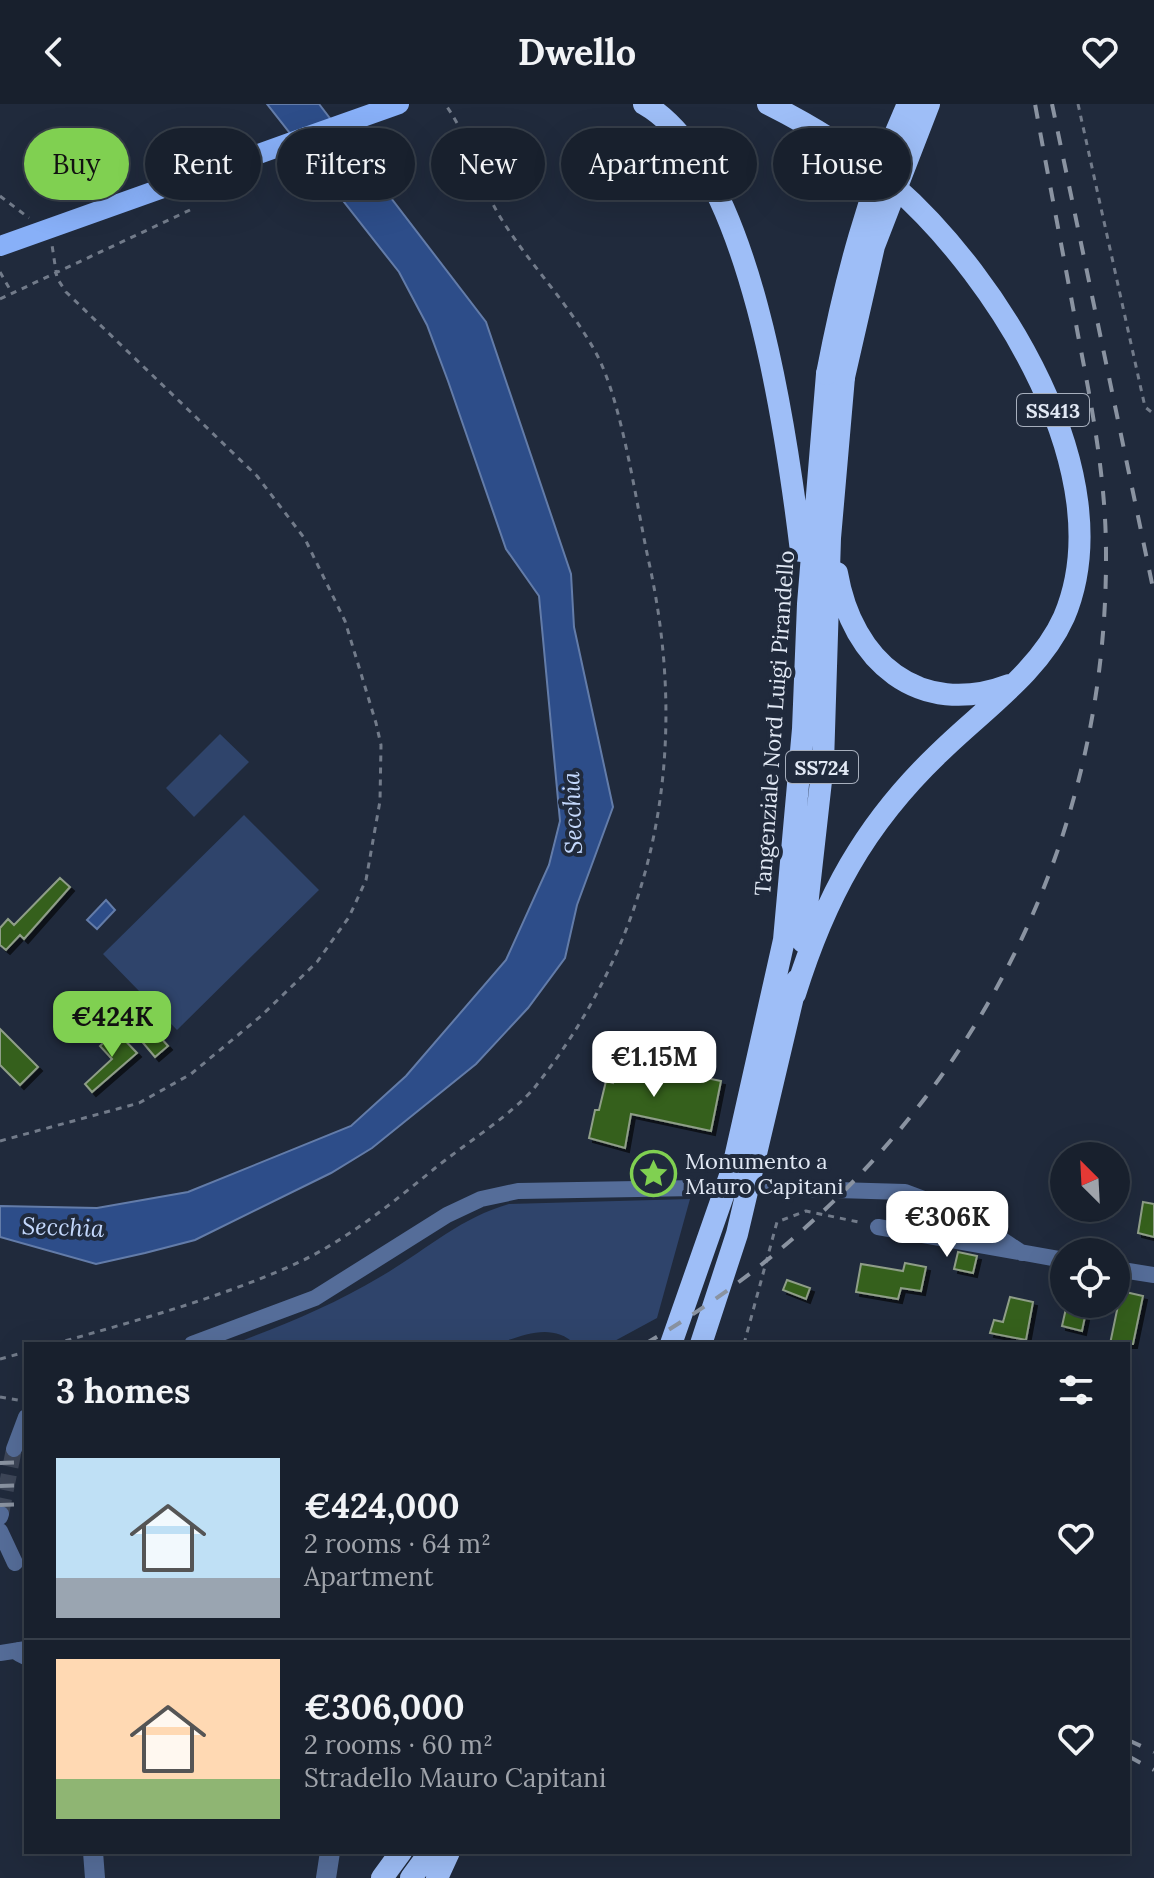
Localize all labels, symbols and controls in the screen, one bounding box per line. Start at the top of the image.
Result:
text: Dwello [518,29,636,75]
icon: back [32,30,76,74]
icon: heart [1078,30,1122,74]
chip: Buy [24,128,129,200]
chip: Rent [145,128,261,200]
chip: Filters [277,128,415,200]
chip: New [431,128,545,200]
chip: Apartment [561,128,757,200]
chip: House [773,128,911,200]
road number: SS413 [1017,394,1089,426]
street label: Tangenziale Nord Luigi Pirandello [748,549,800,897]
road number: SS724 [786,751,858,783]
water label: Secchia [555,770,589,855]
pin: €424K [56,991,168,1059]
text: €424K [71,1000,153,1033]
pin: €1.15M [589,1031,719,1099]
text: €1.15M [610,1040,698,1073]
north arrow [1050,1142,1130,1222]
map controls [1050,1142,1130,1318]
place label: Monumento a Mauro Capitani [685,1147,843,1200]
place icon: Monumento a Mauro Capitani [630,1150,678,1198]
pin: €306K [891,1191,1003,1259]
text: €306K [904,1200,990,1233]
water label: Secchia [21,1210,106,1244]
button: locate [1050,1238,1130,1318]
icon: filters [1054,1368,1098,1412]
text: 3 homes [56,1369,190,1412]
text: €424,000 [304,1484,460,1527]
icon: home [120,1490,216,1586]
icon: heart [1054,1516,1098,1560]
text: 2 rooms · 64 m² [304,1527,491,1560]
text: Apartment [304,1560,434,1593]
text: €306,000 [304,1685,465,1728]
icon: home [120,1691,216,1787]
icon: heart [1054,1717,1098,1761]
text: 2 rooms · 60 m² [304,1728,493,1761]
text: Stradello Mauro Capitani [304,1761,606,1794]

